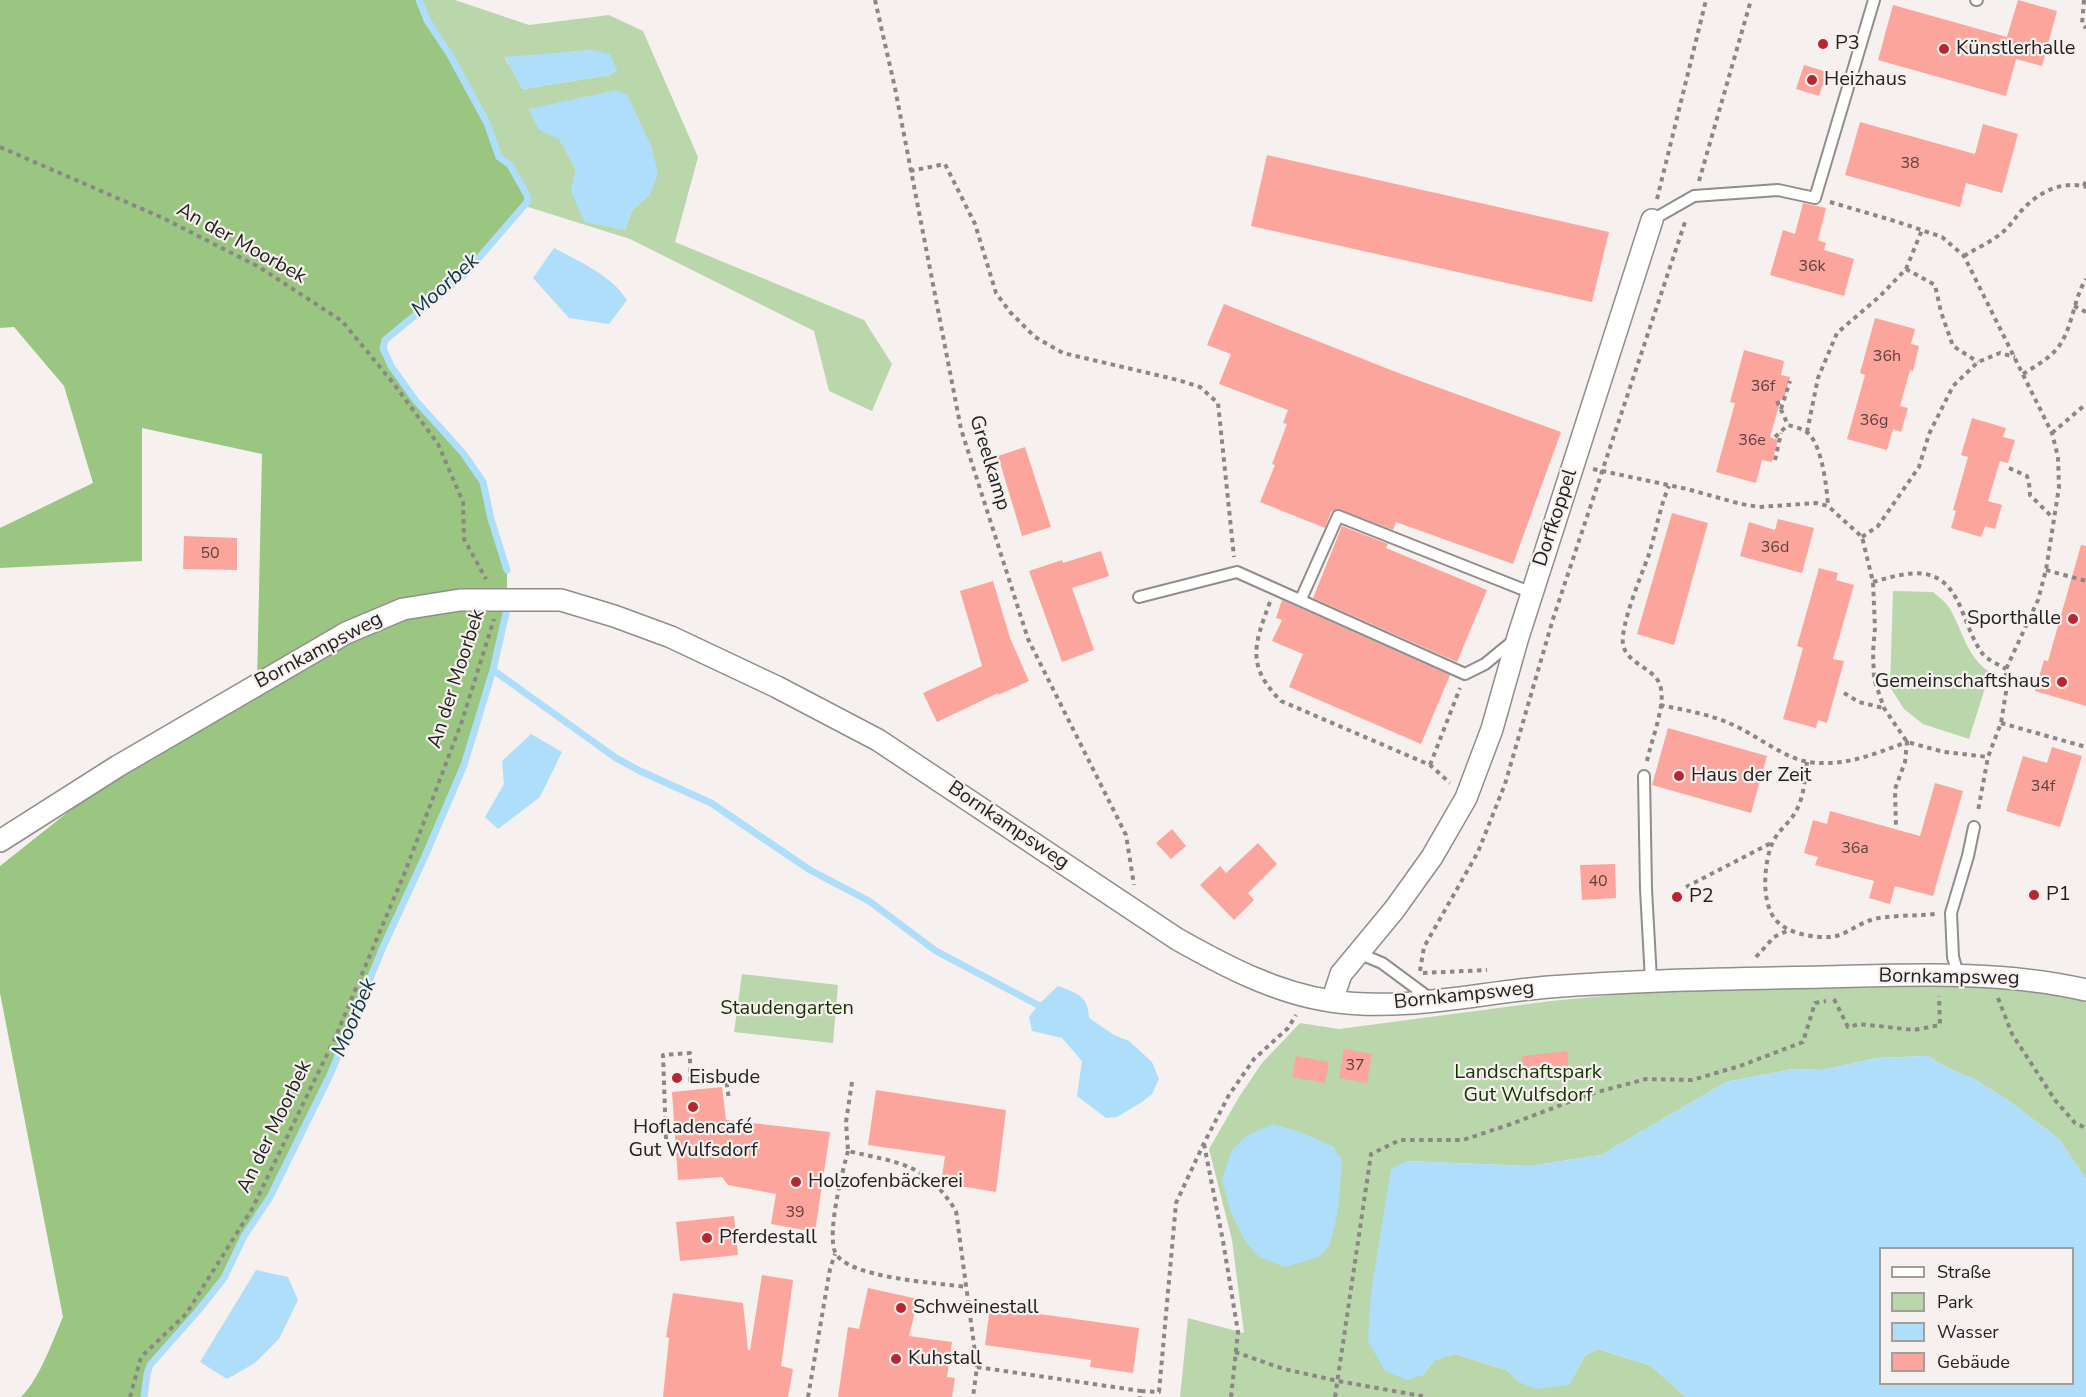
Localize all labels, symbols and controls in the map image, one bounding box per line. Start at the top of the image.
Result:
place label: P3 [1835,32,1860,56]
marker: P3 [1816,37,1830,51]
place label: Künstlerhalle [1956,37,2075,61]
marker: Künstlerhalle [1937,42,1951,56]
place label: Heizhaus [1824,68,1907,92]
marker: Heizhaus [1805,73,1819,87]
house number: 38 [1900,154,1920,174]
street label: An der Moorbek [172,198,310,290]
water label: Moorbek [407,249,485,323]
house number: 36k [1798,257,1826,277]
house number: 36h [1873,347,1901,367]
house number: 36f [1751,377,1775,397]
house number: 36g [1860,411,1888,431]
street label: Greelkamp [963,413,1015,513]
house number: 36e [1738,431,1766,451]
street label: Dorfkoppel [1529,466,1583,570]
house number: 36d [1761,538,1789,558]
house number: 50 [200,544,220,564]
street label: Bornkampsweg [251,607,387,695]
street label: An der Moorbek [423,607,491,751]
place label: Sporthalle [1967,607,2061,631]
marker: Sporthalle [2066,612,2080,626]
place label: Gemeinschaftshaus [1875,670,2050,694]
marker: Gemeinschaftshaus [2055,675,2069,689]
place label: Haus der Zeit [1691,764,1811,788]
marker: Haus der Zeit [1672,769,1686,783]
street label: Bornkampsweg [943,777,1073,875]
house number: 34f [2031,777,2055,797]
house number: 36a [1841,839,1869,859]
house number: 40 [1588,872,1608,892]
place label: P1 [2046,883,2071,907]
place label: P2 [1689,885,1714,909]
marker: P1 [2027,888,2041,902]
marker: P2 [1670,890,1684,904]
street label: Bornkampsweg [1878,965,2020,991]
water label: Moorbek [327,975,383,1061]
street label: Bornkampsweg [1393,977,1535,1015]
park label: Staudengarten [720,997,854,1021]
house number: 37 [1345,1056,1365,1076]
street label: An der Moorbek [233,1057,317,1197]
park label: Landschaftspark Gut Wulfsdorf [1454,1061,1602,1108]
place label: Eisbude [689,1066,760,1090]
marker: Eisbude [670,1071,684,1085]
marker: Hofladencafé Gut Wulfsdorf [686,1100,700,1114]
place label: Hofladencafé Gut Wulfsdorf [628,1116,758,1163]
place label: Holzofenbäckerei [808,1170,963,1194]
marker: Holzofenbäckerei [789,1175,803,1189]
house number: 39 [785,1203,805,1223]
place label: Pferdestall [719,1226,817,1250]
marker: Pferdestall [700,1231,714,1245]
legend [1879,1247,2074,1385]
text: Straße [1937,1260,1991,1284]
text: Park [1937,1290,1973,1314]
place label: Schweinestall [913,1296,1039,1320]
marker: Schweinestall [894,1301,908,1315]
text: Wasser [1937,1320,1999,1344]
place label: Kuhstall [908,1347,982,1371]
text: Gebäude [1937,1350,2010,1374]
marker: Kuhstall [889,1352,903,1366]

